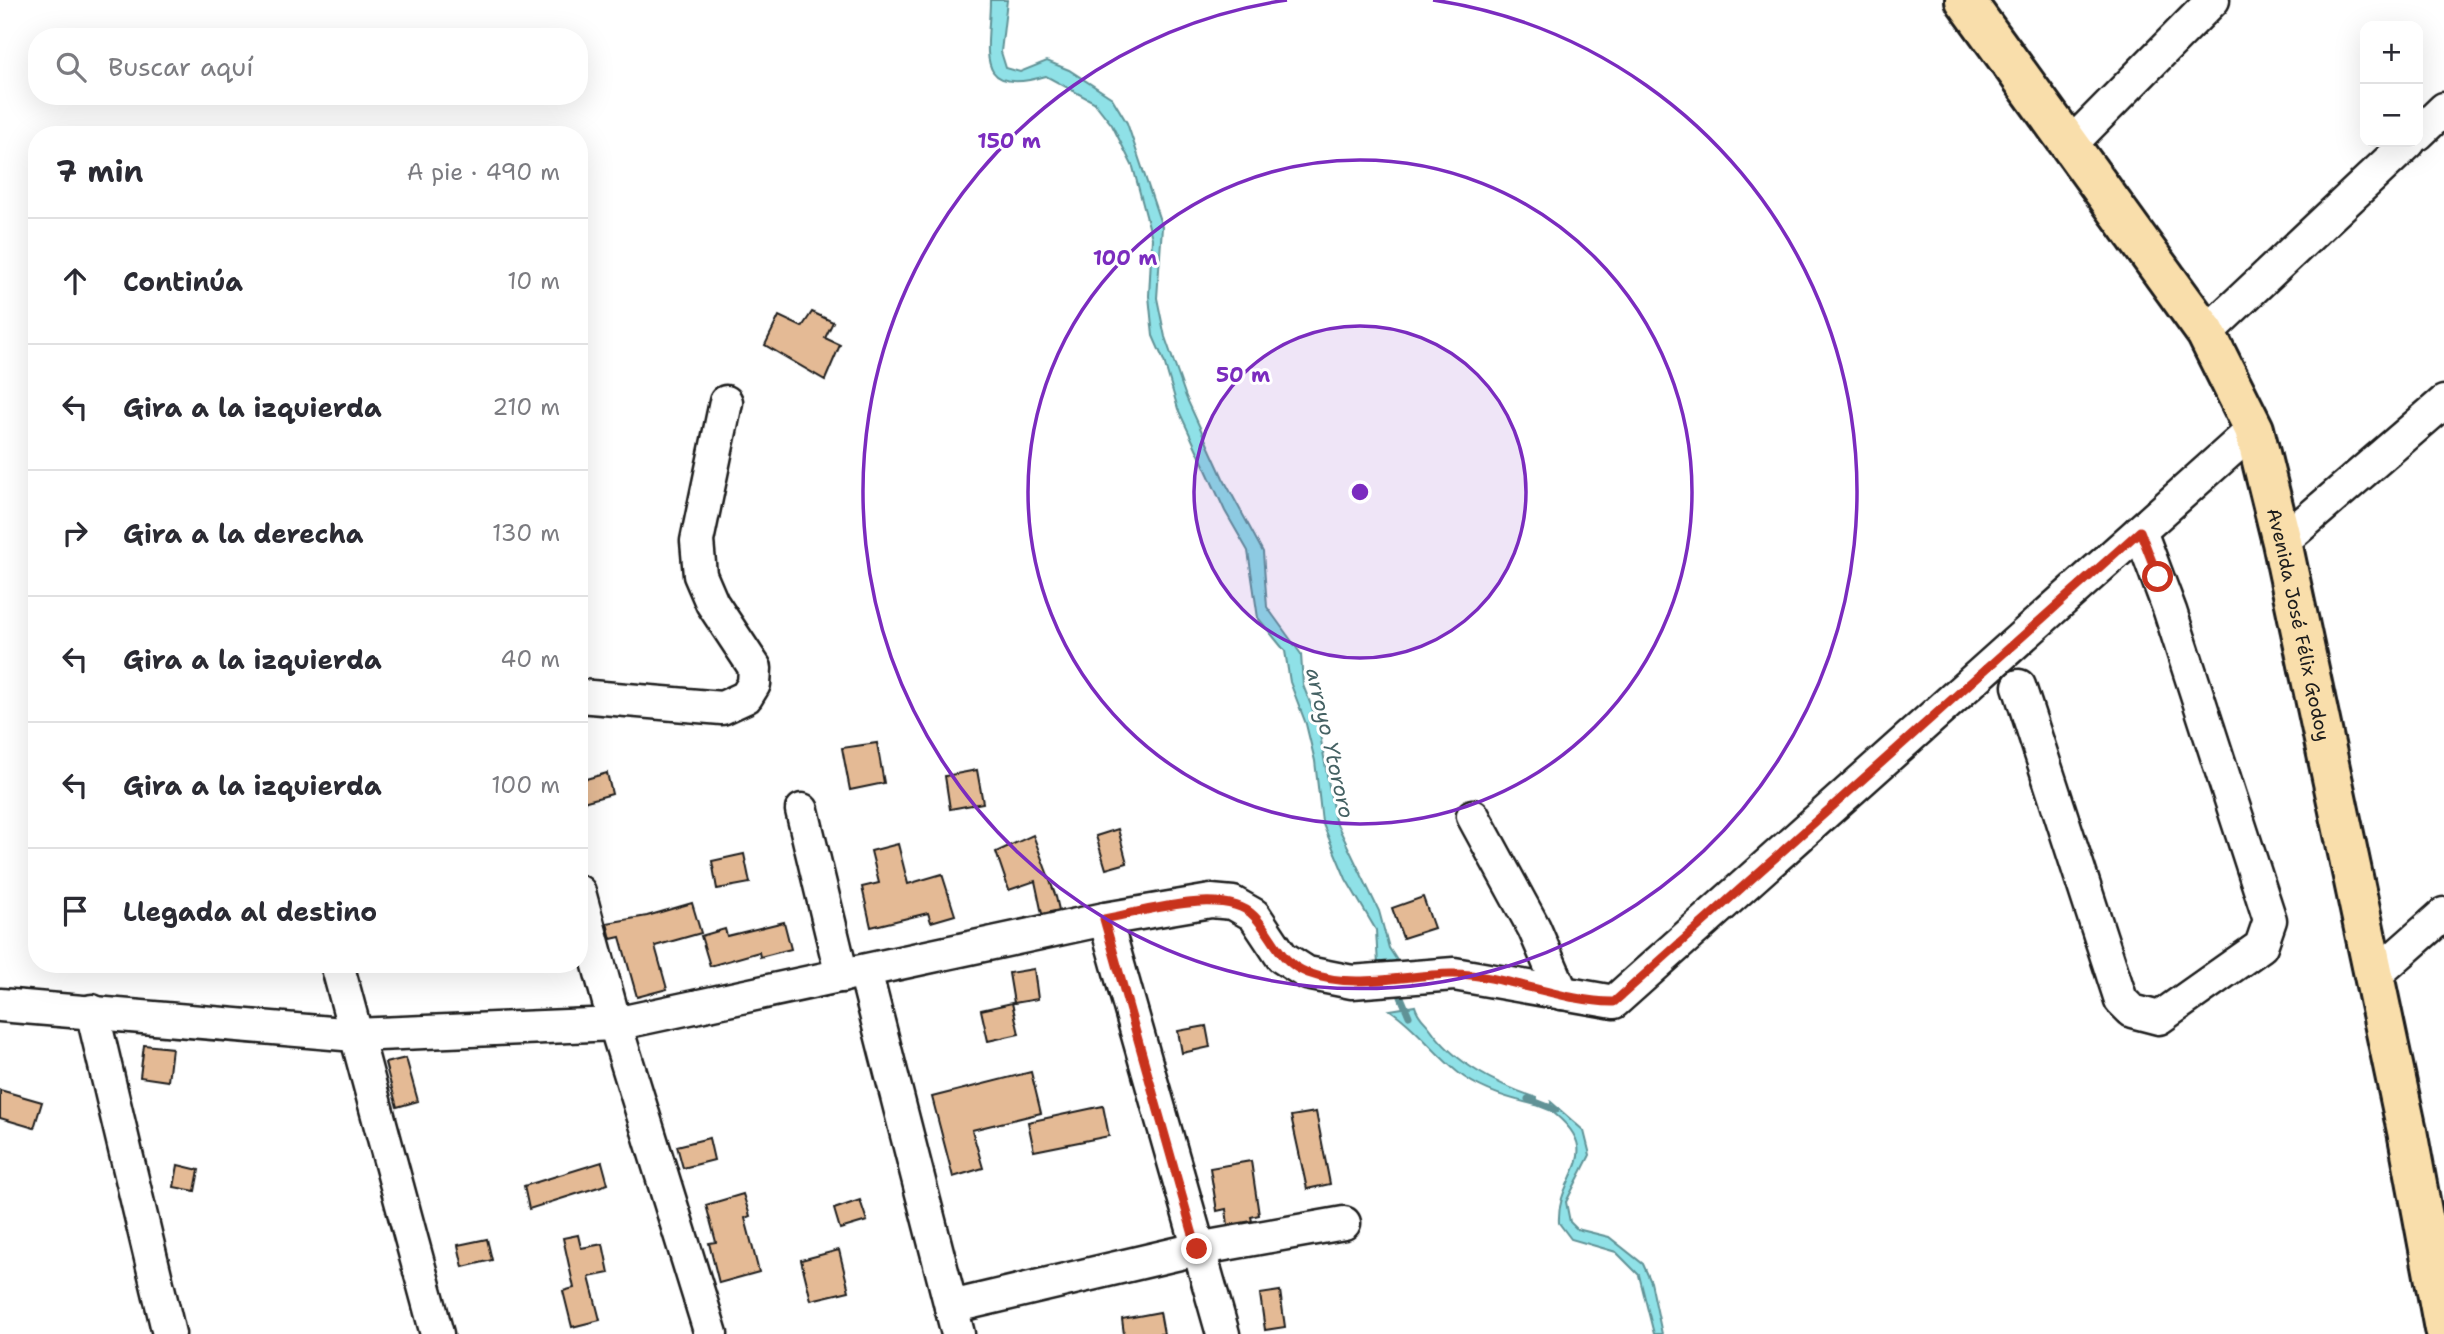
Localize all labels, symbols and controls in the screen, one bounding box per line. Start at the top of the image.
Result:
map controls [2360,21,2423,147]
button: + [2360,21,2423,84]
search box [28,28,588,105]
icon: search [52,48,90,86]
text: Buscar aquí [108,49,254,84]
button: − [2360,84,2423,147]
text: 150 m [977,127,1041,155]
text: 7 min [56,151,143,192]
text: A pie · 490 m [407,157,560,187]
text: 100 m [1093,244,1157,272]
icon: ahead [56,262,94,300]
text: Continúa [123,264,243,299]
text: 10 m [507,266,560,296]
text: 50 m [1216,361,1270,389]
icon: left [56,388,94,426]
text: Gira a la izquierda [123,390,382,425]
text: 210 m [492,392,560,422]
centre of rings [1348,480,1372,504]
street label: Avenida José Félix Godoy [2262,505,2336,743]
icon: right [56,514,94,552]
text: Gira a la derecha [123,516,364,551]
text: 130 m [492,518,560,548]
route start [2142,561,2173,592]
icon: left [56,640,94,678]
text: Gira a la izquierda [123,642,382,677]
text: 40 m [500,644,560,674]
water label: arroyo Ytororo [1299,665,1361,821]
icon: left [56,766,94,804]
text: Gira a la izquierda [123,768,382,803]
text: 100 m [491,770,560,800]
icon: arrive [56,892,94,930]
text: Llegada al destino [123,894,377,929]
route end [1181,1233,1212,1264]

